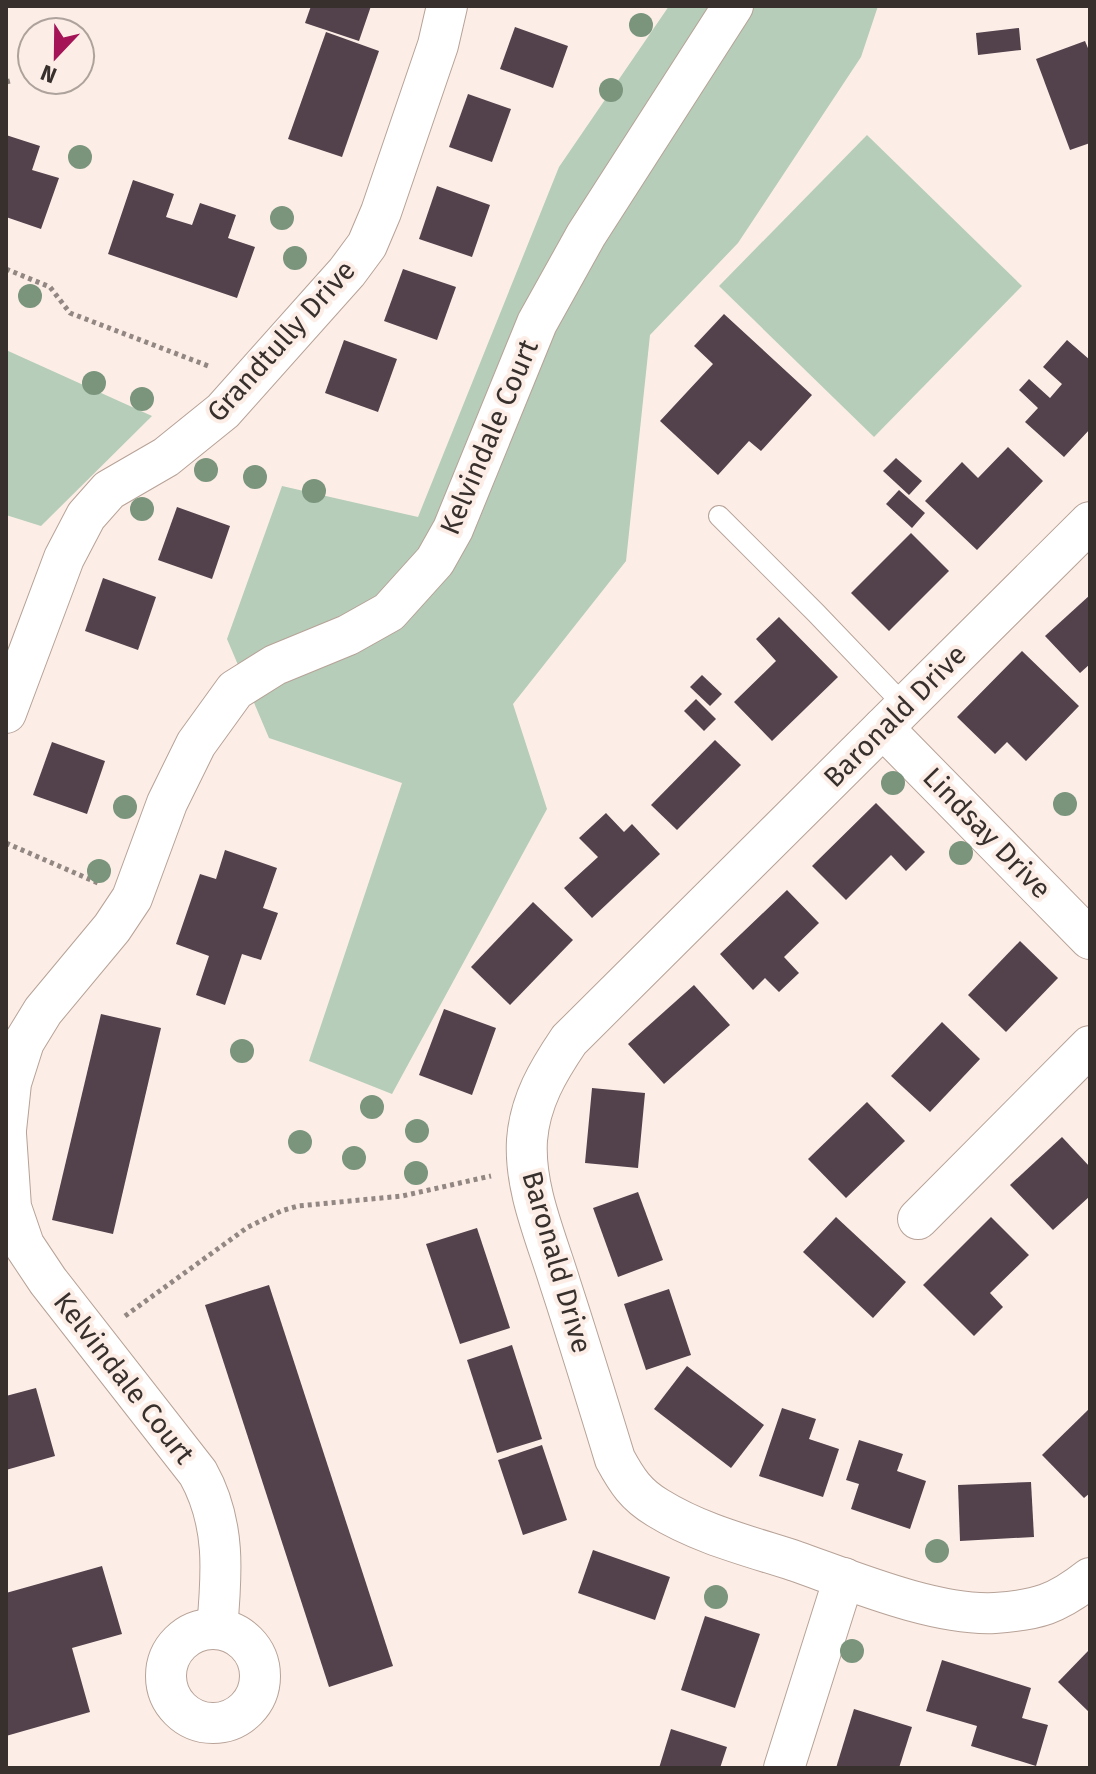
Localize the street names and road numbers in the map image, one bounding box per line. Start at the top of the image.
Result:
street label: Grandtully Drive [200,254,362,428]
street label: Kelvindale Court [433,334,545,539]
street label: Baronald Drive [817,638,973,794]
street label: Lindsay Drive [916,761,1058,905]
street label: Baronald Drive [515,1167,599,1357]
street label: Kelvindale Court [47,1286,202,1471]

